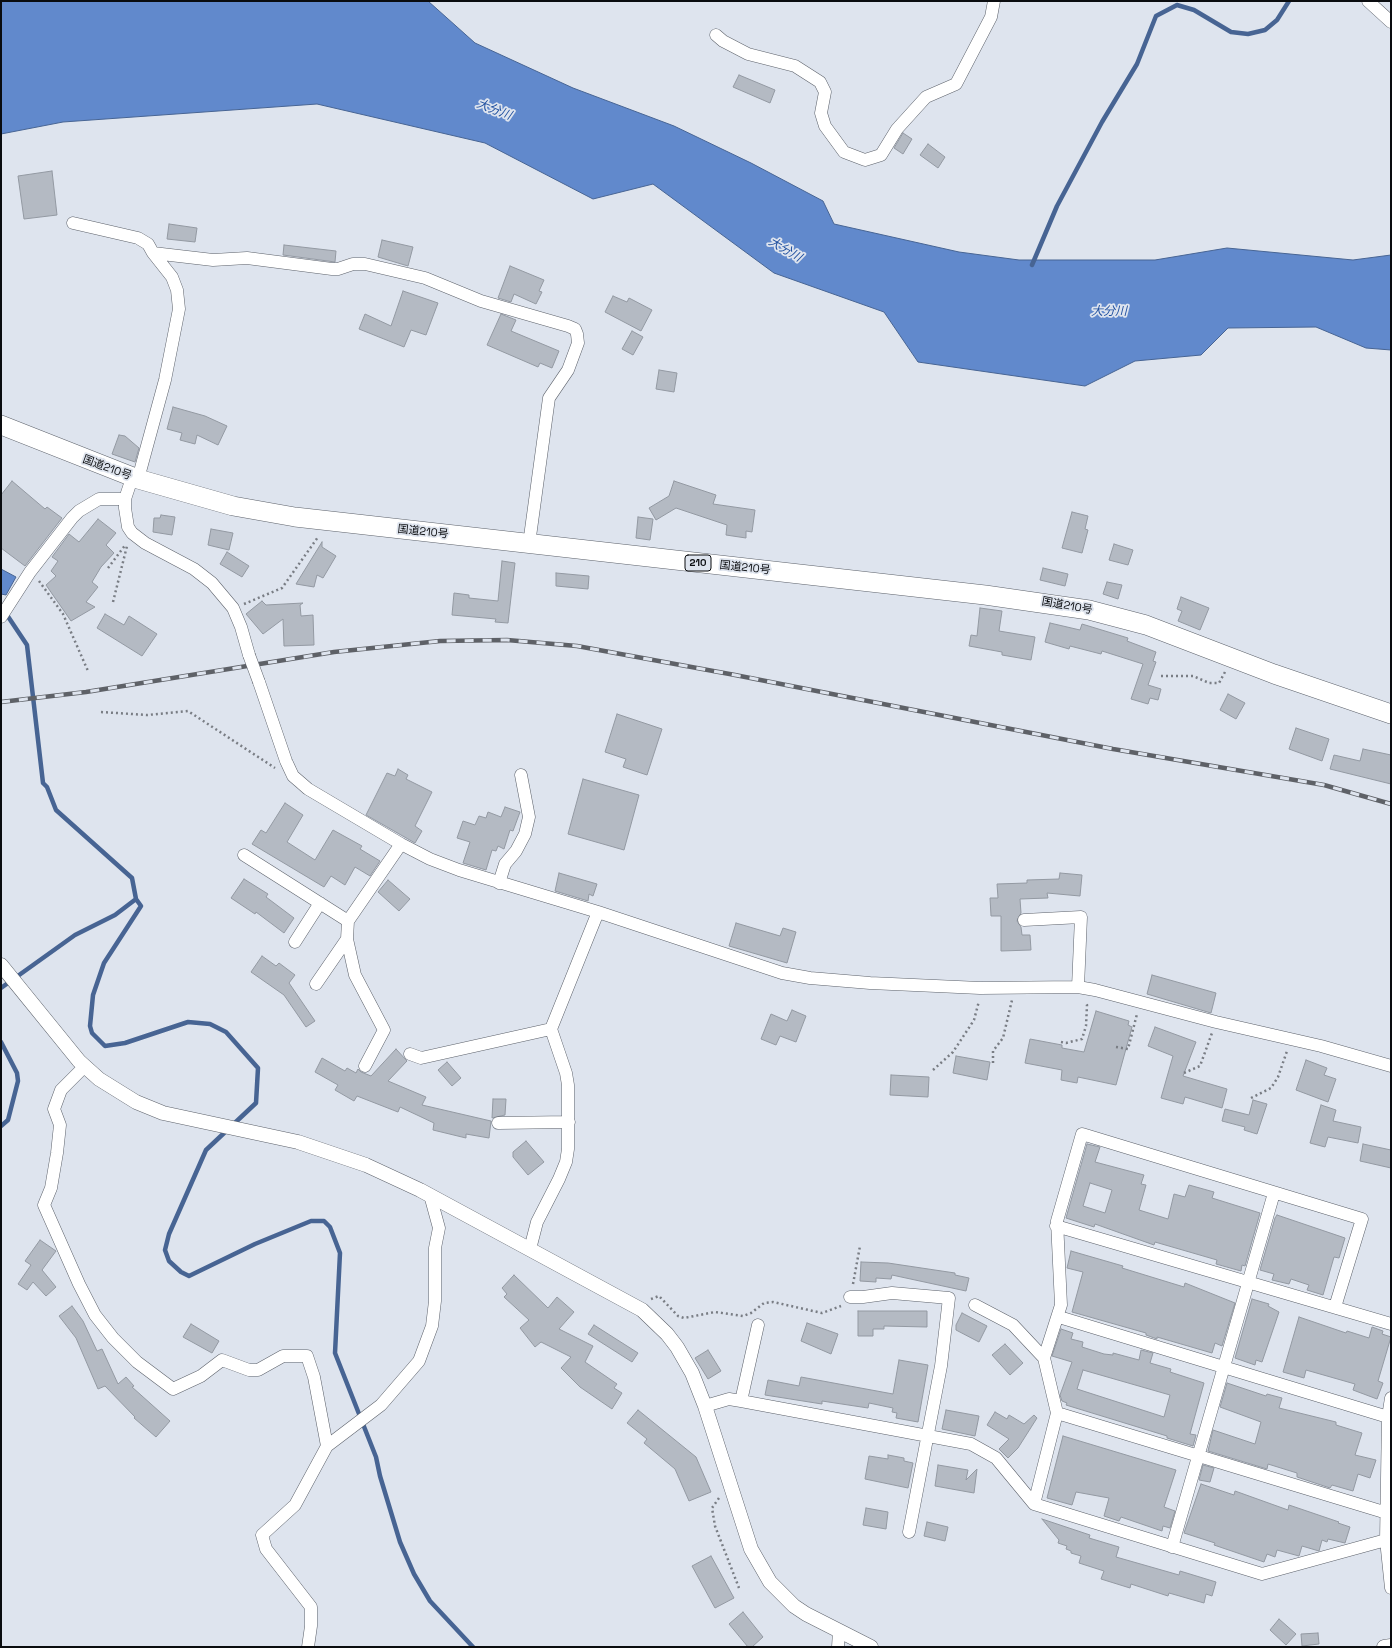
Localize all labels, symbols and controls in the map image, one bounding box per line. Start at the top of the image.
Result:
water label: 大分川 [475,97,513,123]
water label: 大分川 [766,235,804,265]
water label: 大分川 [1091,305,1127,319]
street label: 国道210号 [81,453,133,483]
street label: 国道210号 [397,523,449,541]
road number: 210 [685,555,711,571]
street label: 国道210号 [719,559,771,577]
street label: 国道210号 [1041,595,1093,617]

